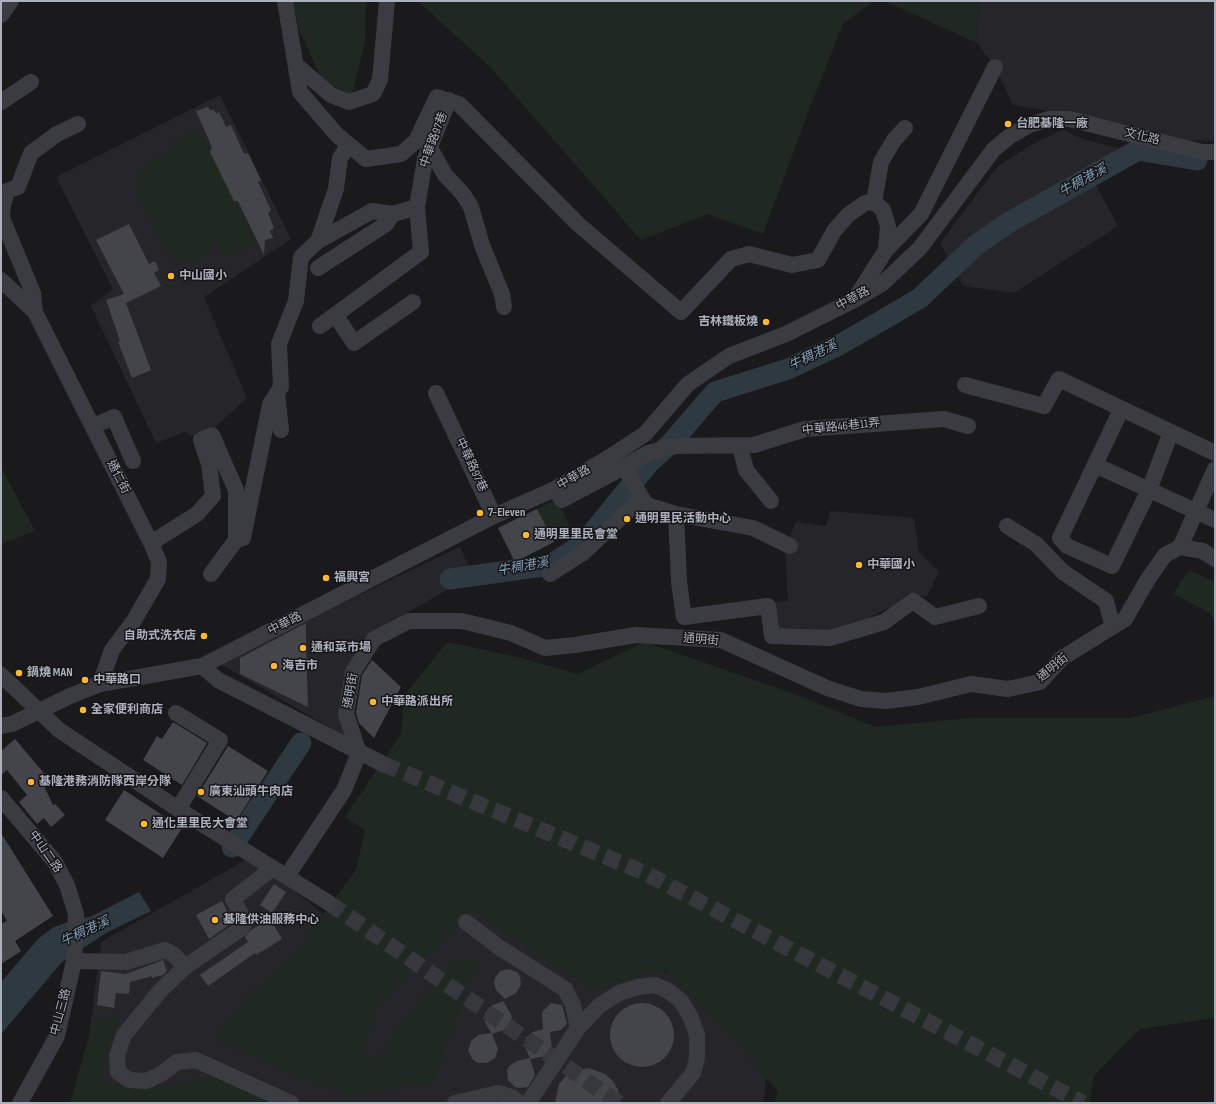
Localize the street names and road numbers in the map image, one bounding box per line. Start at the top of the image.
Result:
street label: 中華路97巷 [417,110,451,170]
street label: 文化路 [1123,126,1161,148]
street label: 中華路 [834,284,872,314]
street label: 中華路46巷11弄 [801,416,881,438]
street label: 中華路97巷 [452,436,490,494]
street label: 通仁街 [103,458,133,496]
street label: 中華路 [555,463,593,493]
street label: 中華路 [266,609,304,639]
street label: 通明街 [682,631,720,649]
street label: 通明街 [1034,651,1072,685]
street label: 通明街 [341,672,361,710]
street label: 中山二路 [25,828,65,876]
street label: 中山三路 [48,987,74,1037]

